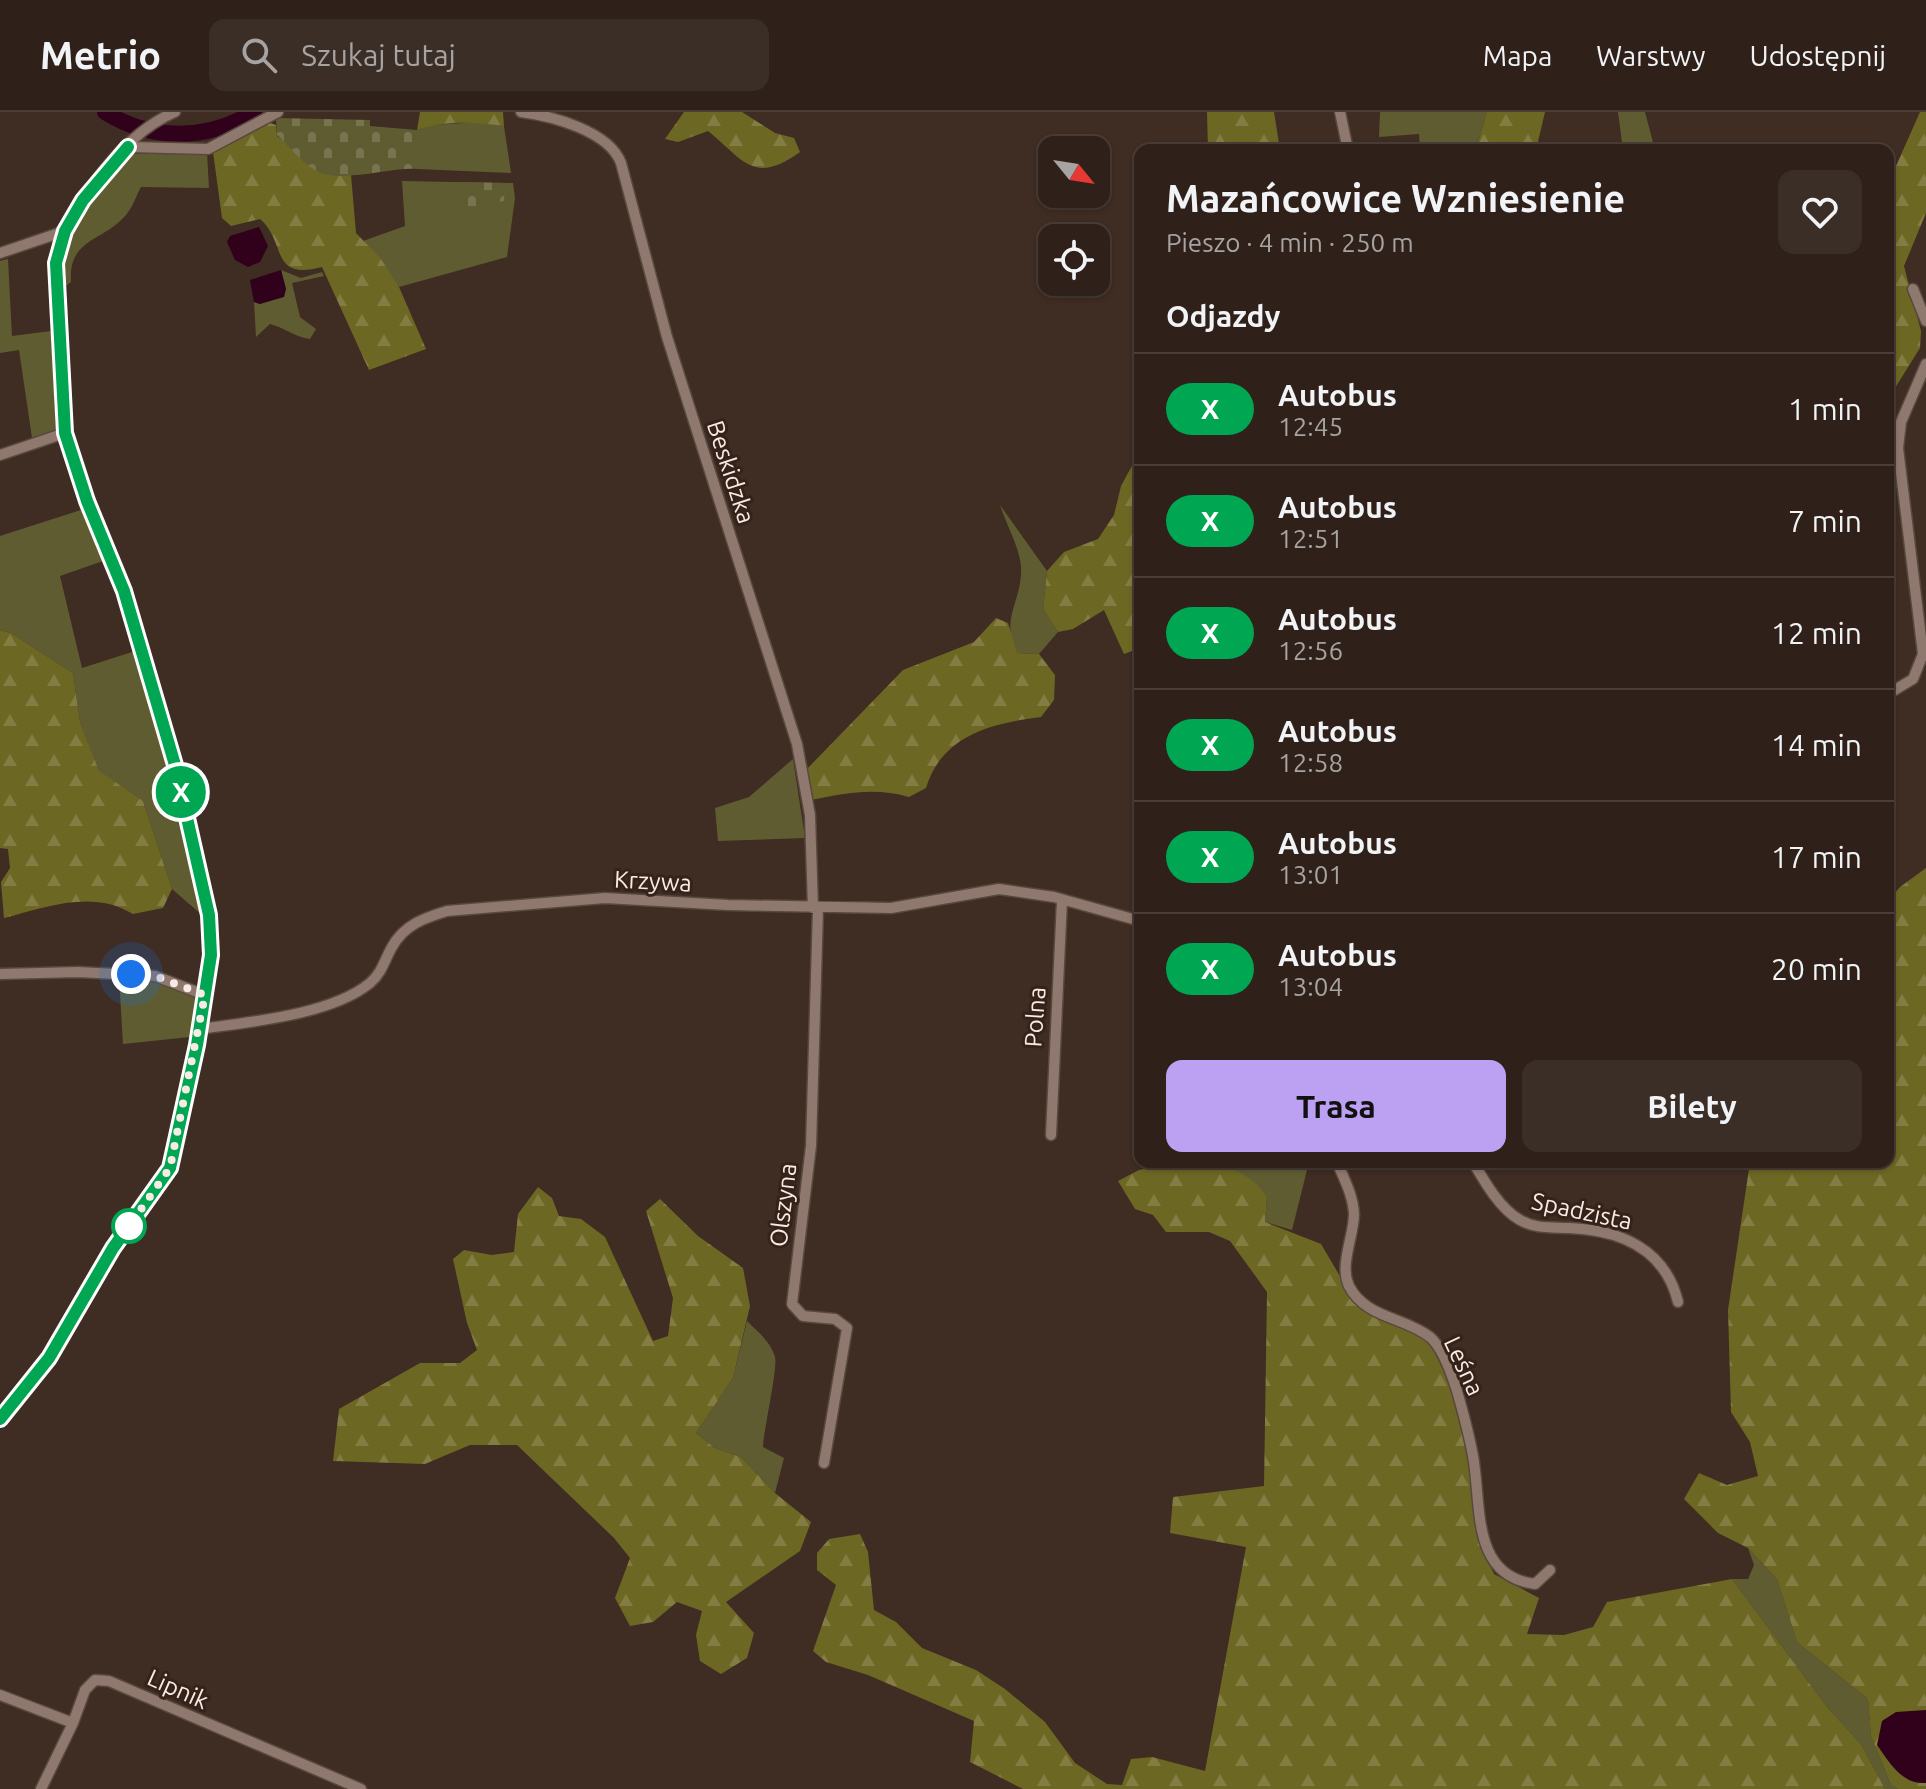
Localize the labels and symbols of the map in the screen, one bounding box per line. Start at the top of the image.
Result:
north arrow [1038,136,1110,208]
street label: Beskidzka [702,417,760,527]
line badge: X [155,766,207,818]
street label: Krzywa [613,865,693,897]
your location [111,954,151,994]
street label: Polna [1019,986,1051,1048]
street label: Olszyna [764,1162,802,1248]
street label: Spadzista [1529,1187,1635,1235]
unlabelled marker [112,1209,146,1243]
street label: Leśna [1439,1332,1489,1400]
street label: Lipnik [143,1664,213,1714]

